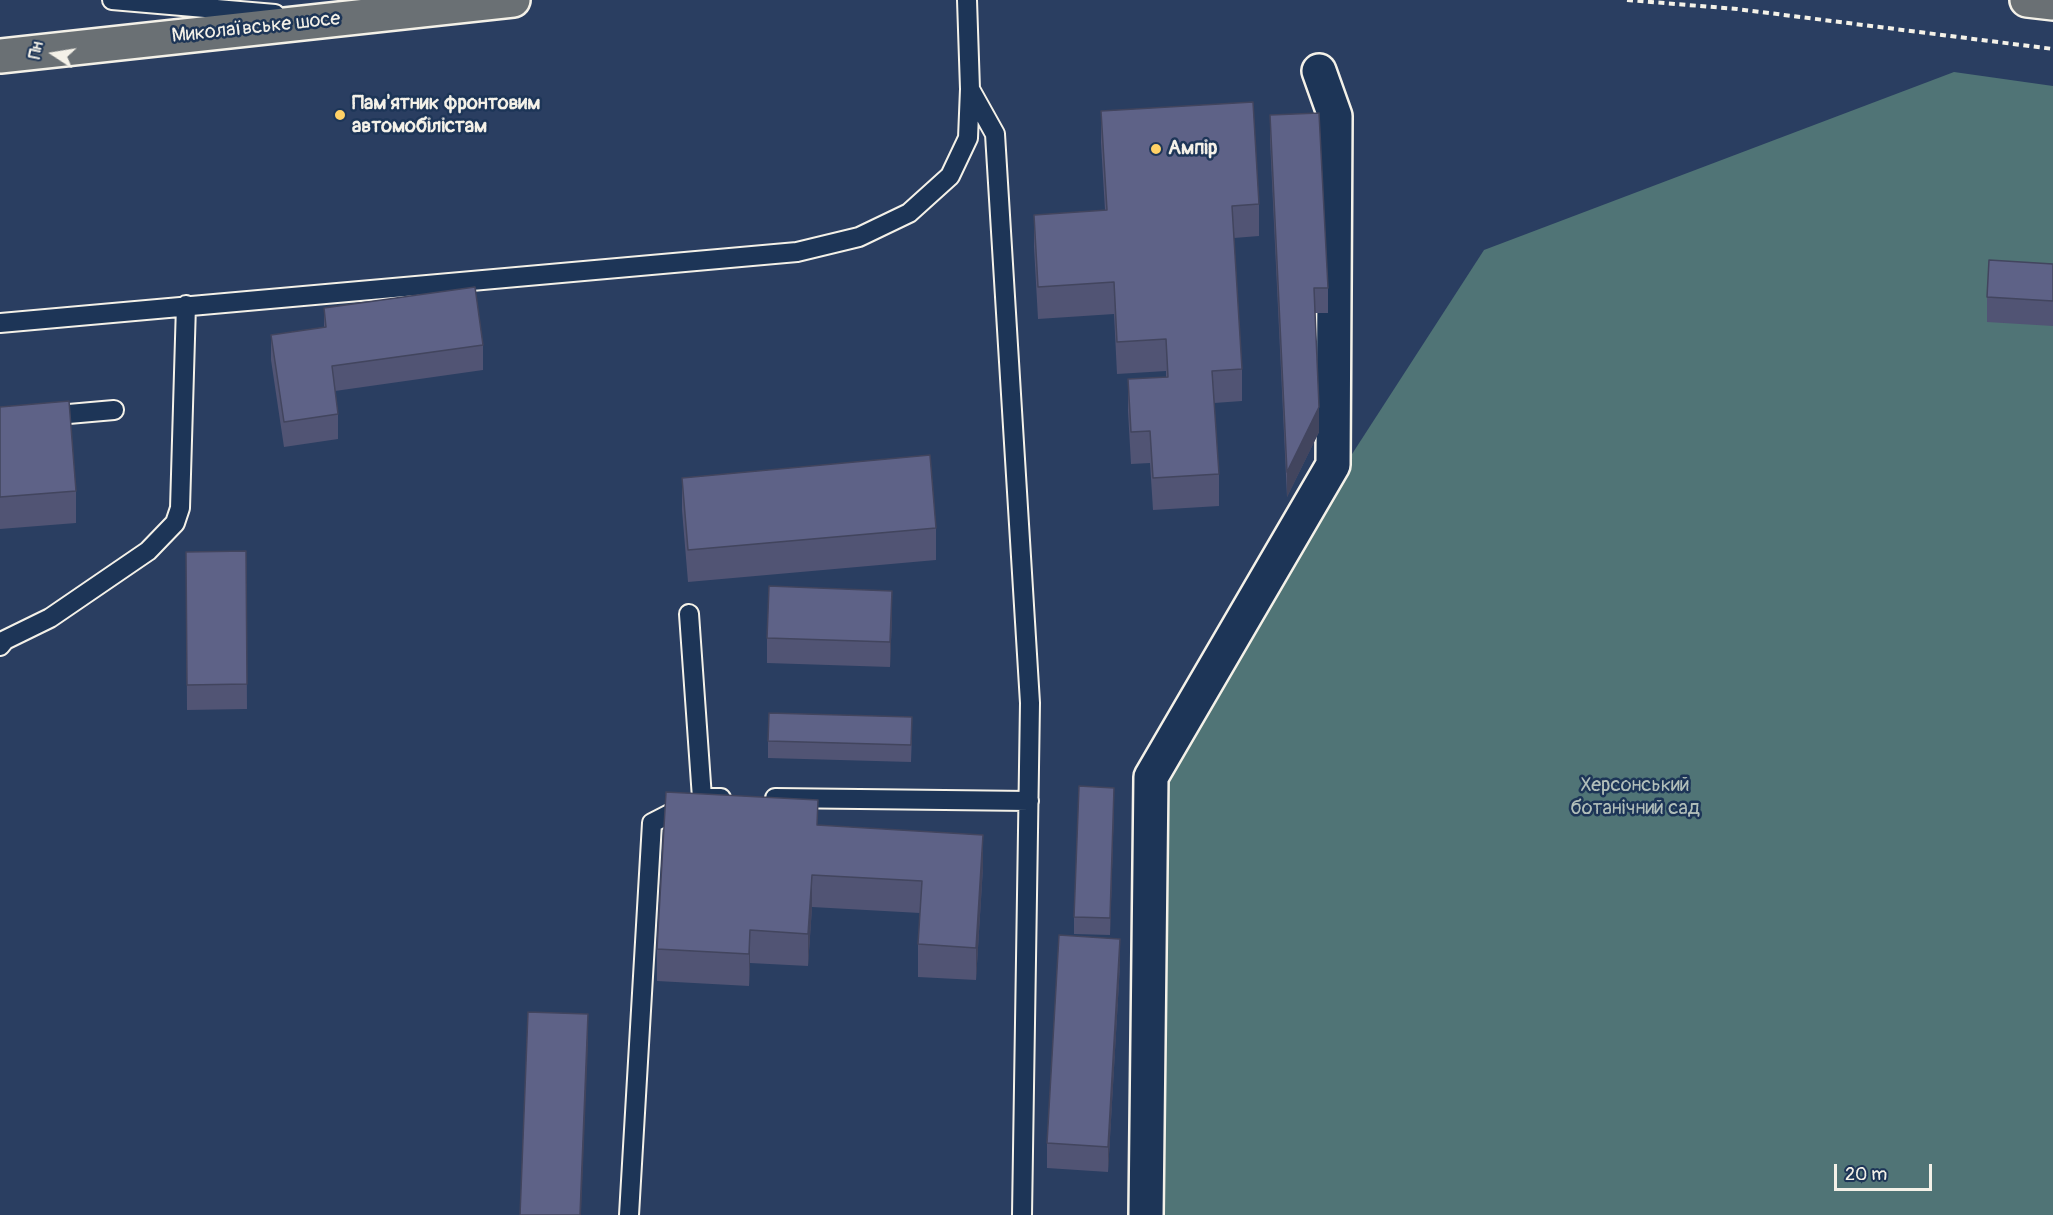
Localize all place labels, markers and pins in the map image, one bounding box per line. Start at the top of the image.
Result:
place label: Пам'ятник фронтовим автомобілістам [352,92,540,139]
marker: Пам'ятник фронтовим автомобілістам [333,108,347,122]
place label: Ампір [1168,137,1217,161]
marker: Ампір [1149,142,1163,156]

